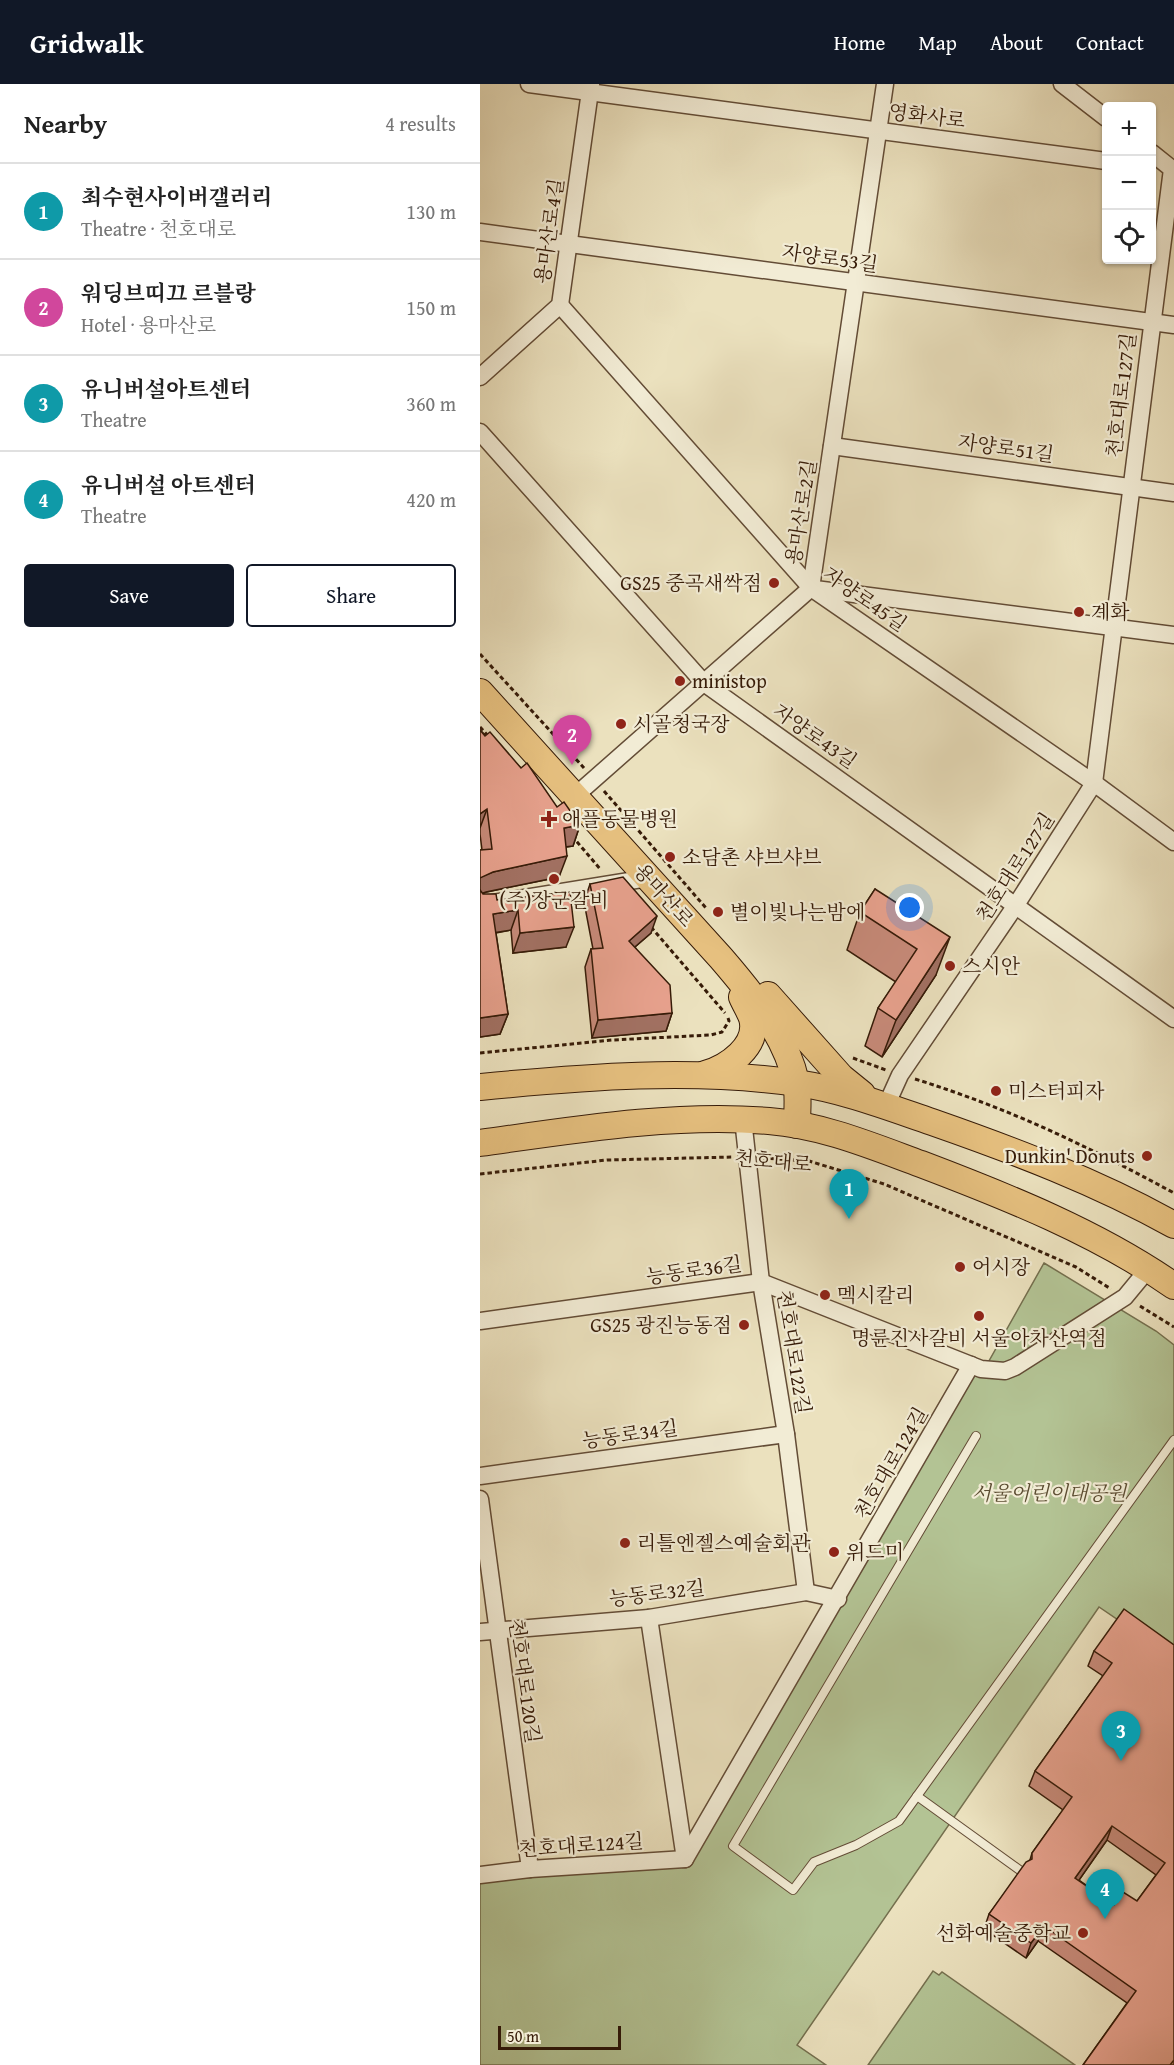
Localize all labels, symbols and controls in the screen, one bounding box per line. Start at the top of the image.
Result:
text: Gridwalk [30,22,143,63]
text: Home [834,27,885,58]
text: Map [918,27,957,58]
text: About [990,27,1043,58]
text: Contact [1076,27,1144,58]
street label: 영화사로 [887,96,967,135]
map controls [1102,102,1156,264]
button: + [1102,102,1156,156]
text: Nearby [24,104,107,143]
text: 4 results [385,109,456,138]
button: − [1102,156,1156,210]
street label: 용마산로4길 [527,176,570,286]
text: 최수현사이버갤러리 [81,181,272,213]
text: 1 [38,197,49,226]
text: 130 m [406,197,456,226]
button: locate [1102,210,1156,264]
text: Theatre · 천호대로 [81,214,236,243]
street label: 자양로53길 [780,236,880,279]
text: 워딩브띠끄 르블랑 [81,277,256,309]
text: 2 [38,293,49,322]
text: 150 m [406,293,456,322]
text: Hotel · 용마산로 [81,310,216,339]
street label: 천호대로127길 [1098,331,1143,459]
text: 유니버설아트센터 [81,373,251,405]
text: 3 [38,389,49,418]
text: 360 m [406,389,456,418]
text: Theatre [81,405,147,434]
street label: 자양로51길 [956,426,1056,469]
street label: 용마산로2길 [778,457,823,567]
text: 유니버설 아트센터 [81,469,256,501]
text: 4 [38,485,49,514]
text: 420 m [406,485,456,514]
text: Theatre [81,501,147,530]
street label: 자양로45길 [817,559,913,638]
button: Save [24,564,234,627]
button: Share [246,564,456,627]
place label: GS25 중곡새싹점 [620,568,762,597]
marker: GS25 중곡새싹점 [767,576,781,590]
place label: 계화 [1091,597,1130,626]
marker: 계화 [1072,605,1086,619]
place label: ministop [692,666,767,695]
marker: ministop [673,674,687,688]
street label: 자양로43길 [767,696,863,775]
place label: 시골청국장 [633,709,730,738]
pin: 2 [552,716,592,765]
marker: 시골청국장 [614,717,628,731]
place label: 애플동물병원 [562,804,678,833]
street label: 천호대로127길 [968,806,1061,927]
marker: 애플동물병원 [540,810,558,828]
place label: 소담촌 샤브샤브 [682,842,822,871]
marker: 소담촌 샤브샤브 [663,850,677,864]
street label: 용마산로 [628,856,701,933]
marker: (주)장군갈비 [547,872,561,886]
place label: (주)장군갈비 [499,885,609,914]
your location [895,893,924,922]
place label: 별이빛나는밤에 [730,897,865,926]
marker: 별이빛나는밤에 [711,905,725,919]
place label: 스시안 [962,951,1021,980]
marker: 스시안 [943,959,957,973]
place label: 미스터피자 [1008,1076,1105,1105]
marker: 미스터피자 [989,1084,1003,1098]
place label: Dunkin' Donuts [1005,1141,1135,1170]
street label: 천호대로 [733,1143,813,1178]
marker: Dunkin' Donuts [1140,1149,1154,1163]
pin: 1 [830,1170,868,1219]
street label: 능동로36길 [644,1248,744,1291]
place label: 어시장 [972,1252,1031,1281]
marker: 어시장 [953,1260,967,1274]
place label: 멕시칼리 [837,1280,914,1309]
street label: 천호대로122길 [770,1288,819,1416]
marker: 멕시칼리 [818,1288,832,1302]
marker: 명륜진사갈비 서울아차산역점 [972,1309,986,1323]
place label: GS25 광진능동점 [590,1310,732,1339]
marker: GS25 광진능동점 [737,1318,751,1332]
place label: 명륜진사갈비 서울아차산역점 [851,1323,1107,1352]
street label: 천호대로124길 [847,1401,934,1524]
street label: 능동로34길 [580,1412,680,1455]
park label: 서울어린이대공원 [972,1478,1128,1507]
place label: 리틀엔젤스예술회관 [637,1528,812,1557]
marker: 리틀엔젤스예술회관 [618,1536,632,1550]
place label: 위드미 [846,1537,904,1566]
marker: 위드미 [827,1545,841,1559]
street label: 능동로32길 [607,1572,707,1613]
street label: 천호대로120길 [502,1617,549,1745]
pin: 3 [1102,1712,1140,1761]
street label: 천호대로124길 [517,1826,645,1863]
pin: 4 [1086,1870,1124,1919]
place label: 선화예술중학교 [936,1918,1072,1947]
marker: 선화예술중학교 [1076,1926,1090,1940]
scale bar [498,2023,621,2050]
text: 50 m [507,2024,539,2048]

